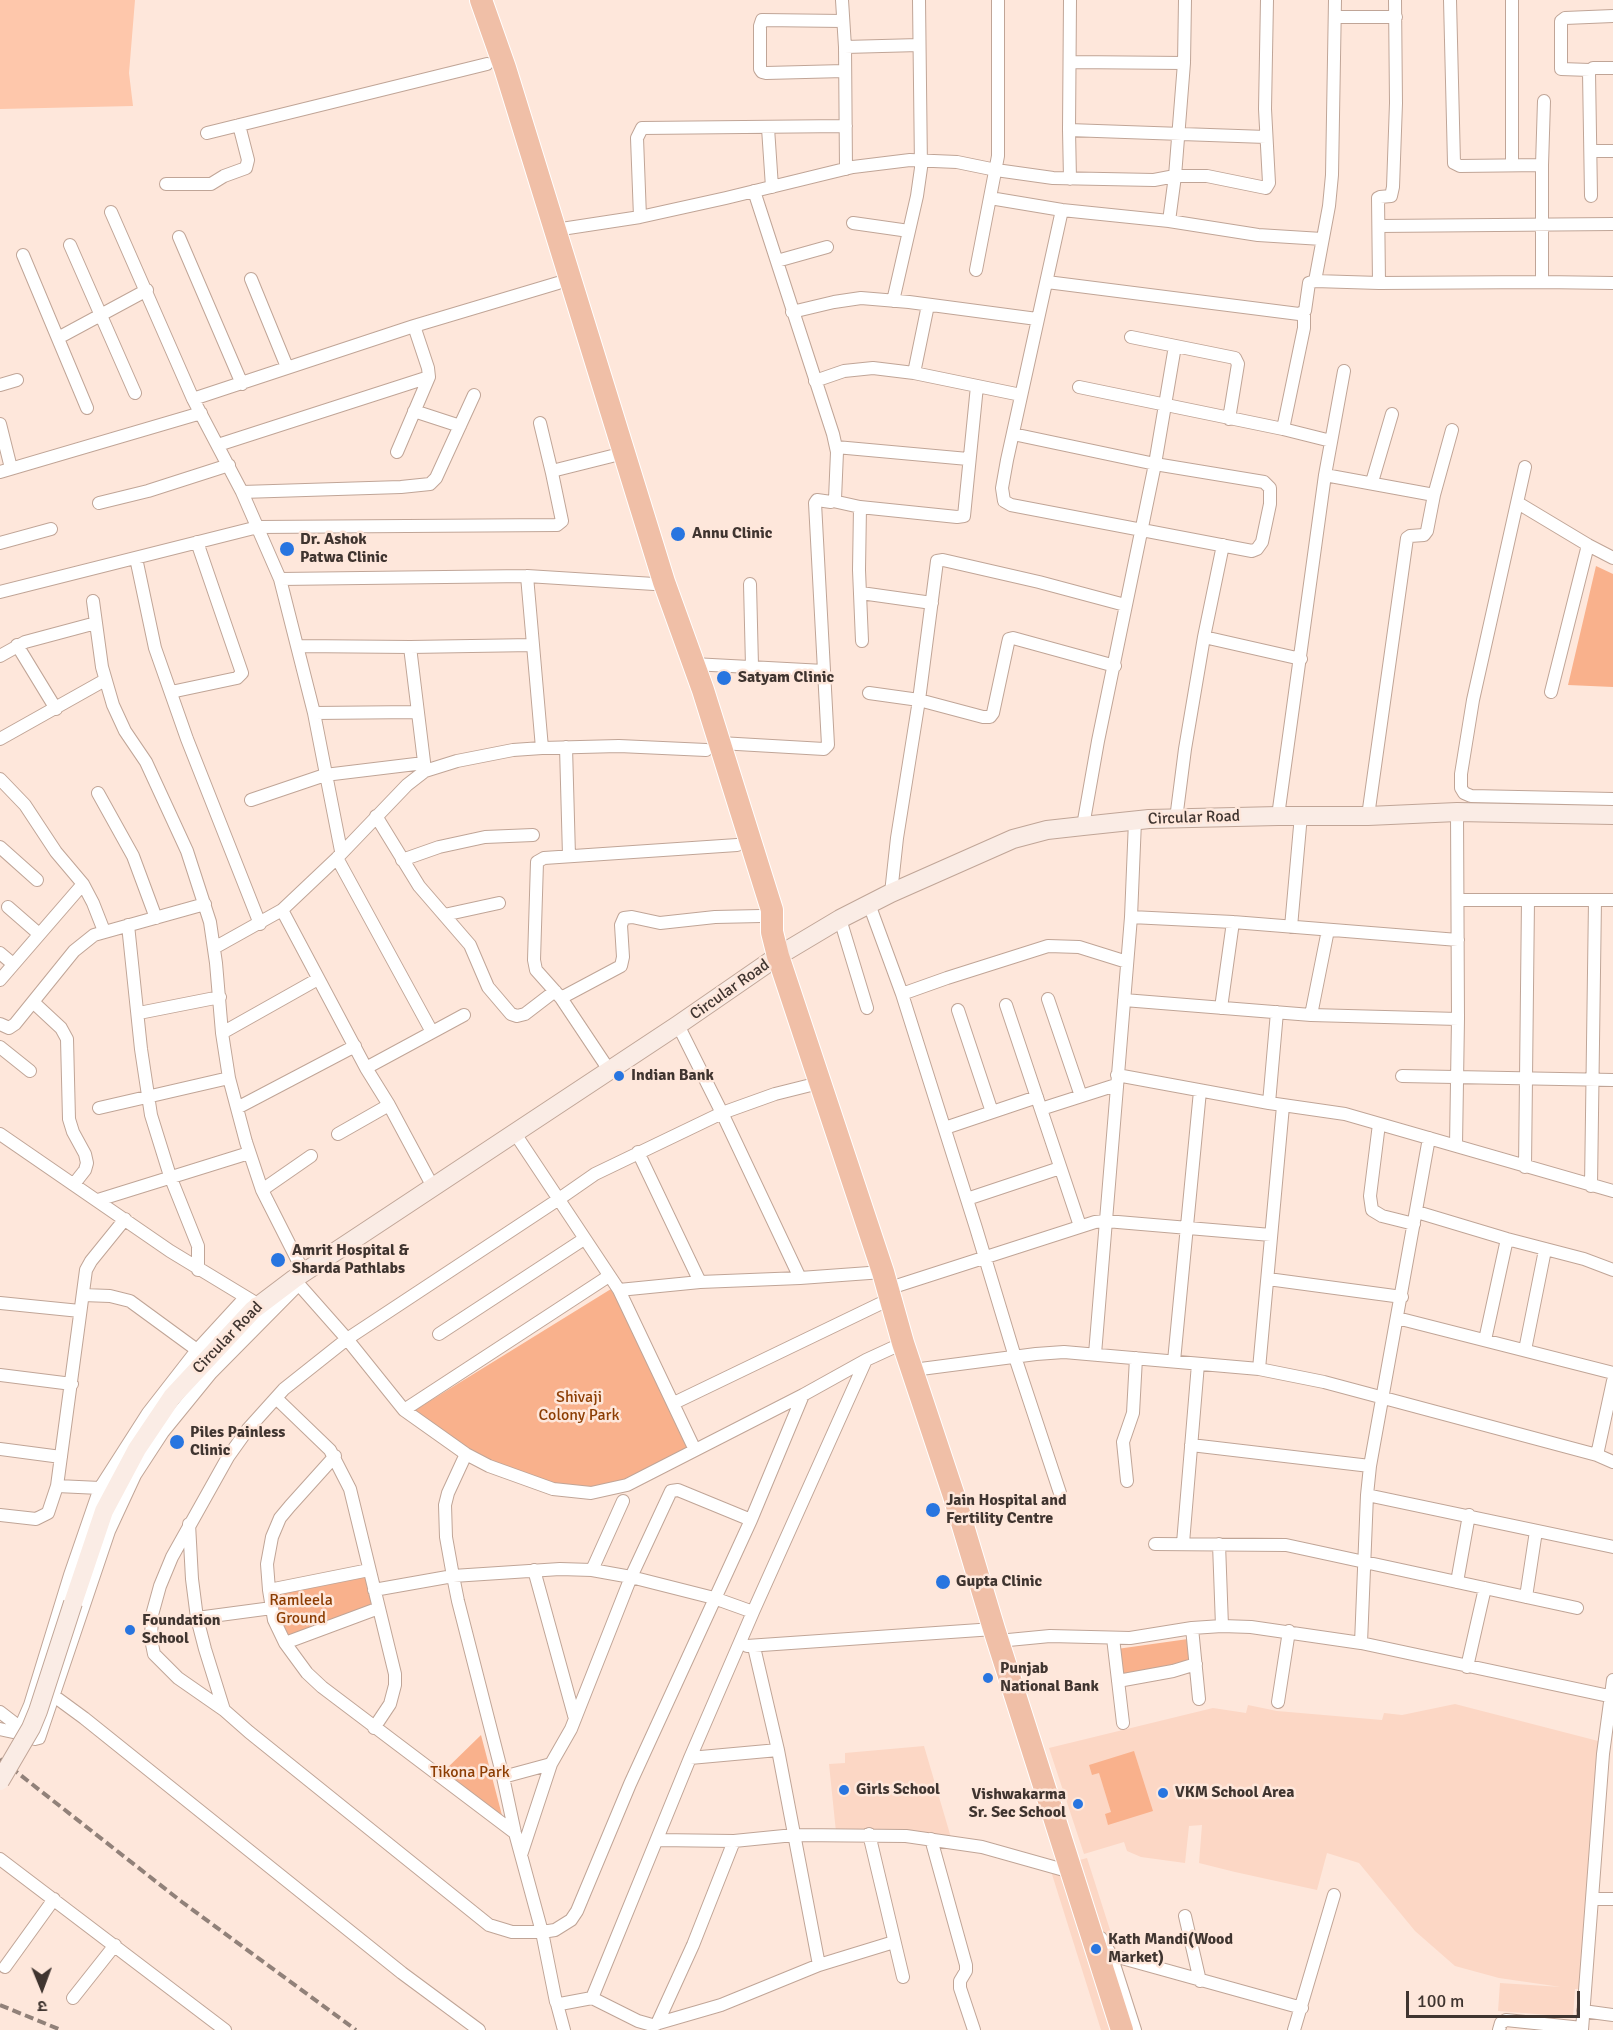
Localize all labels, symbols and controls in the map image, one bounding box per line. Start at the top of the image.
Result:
place label: Annu Clinic [692,524,772,544]
marker: Annu Clinic [669,525,687,543]
place label: Dr. Ashok Patwa Clinic [300,530,388,568]
marker: Dr. Ashok Patwa Clinic [278,540,296,558]
place label: Satyam Clinic [738,668,834,688]
marker: Satyam Clinic [715,669,733,687]
street label: Circular Road [1148,807,1240,829]
street label: Circular Road [687,956,773,1024]
place label: Indian Bank [631,1066,714,1086]
marker: Indian Bank [612,1069,626,1083]
place label: Amrit Hospital & Sharda Pathlabs [292,1241,409,1279]
marker: Amrit Hospital & Sharda Pathlabs [269,1251,287,1269]
street label: Circular Road [189,1298,267,1378]
park label: Shivaji Colony Park [539,1388,619,1426]
place label: Piles Painless Clinic [190,1423,285,1461]
marker: Piles Painless Clinic [168,1433,186,1451]
place label: Jain Hospital and Fertility Centre [946,1491,1067,1529]
marker: Jain Hospital and Fertility Centre [924,1501,942,1519]
place label: Gupta Clinic [956,1572,1042,1592]
marker: Gupta Clinic [934,1573,952,1591]
park label: Ramleela Ground [269,1591,333,1629]
place label: Foundation School [142,1611,220,1649]
marker: Foundation School [123,1623,137,1637]
place label: Punjab National Bank [1000,1659,1099,1697]
marker: Punjab National Bank [981,1671,995,1685]
park label: Tikona Park [430,1763,510,1783]
place label: Girls School [856,1780,940,1800]
marker: Girls School [837,1783,851,1797]
place label: VKM School Area [1175,1783,1294,1803]
place label: Vishwakarma Sr. Sec School [969,1785,1066,1823]
marker: VKM School Area [1156,1786,1170,1800]
marker: Vishwakarma Sr. Sec School [1071,1797,1085,1811]
place label: Kath Mandi(Wood Market) [1108,1930,1233,1968]
marker: Kath Mandi(Wood Market) [1089,1942,1103,1956]
north arrow [12,1958,72,2018]
scale bar [1409,1979,1583,2017]
text: 100 m [1417,1990,1464,2012]
text: उ [37,1996,47,2016]

